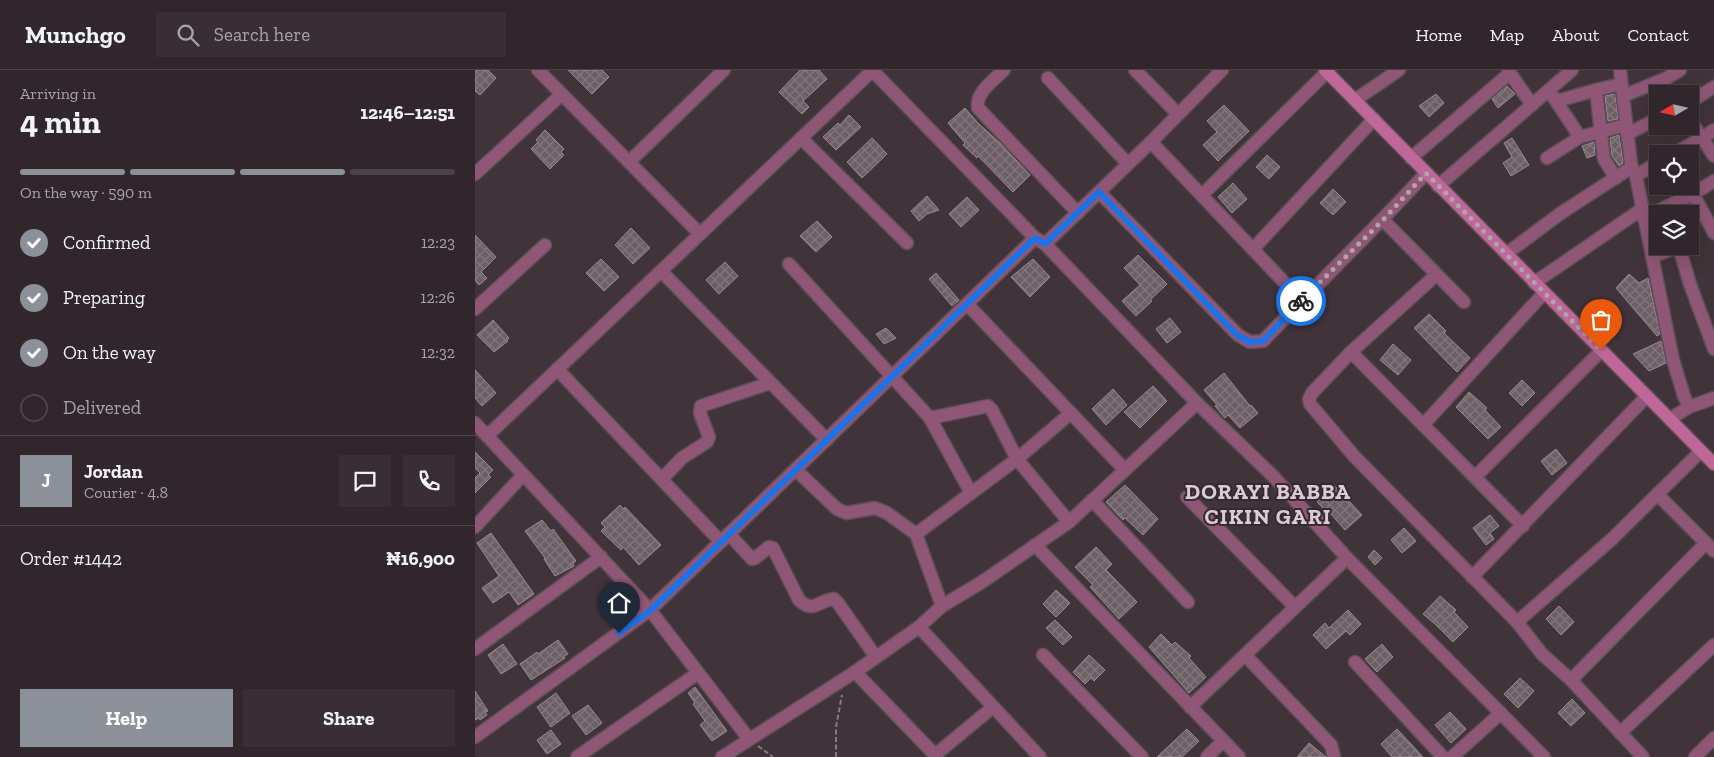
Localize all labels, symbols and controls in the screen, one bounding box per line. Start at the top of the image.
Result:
search box [156,12,506,57]
text: Munchgo [25,20,126,49]
icon: search [174,21,202,49]
text: Search here [214,23,310,46]
text: Home [1415,24,1462,46]
text: Map [1490,24,1524,46]
text: About [1552,24,1599,46]
text: Contact [1627,24,1689,46]
text: Arriving in [20,84,96,103]
north arrow [1649,85,1699,135]
map controls [1649,85,1699,255]
text: 12:46–12:51 [360,101,455,124]
text: 4 min [20,103,101,141]
button: locate [1649,145,1699,195]
text: On the way · 590 m [20,183,152,202]
button: layers [1649,205,1699,255]
icon: check [20,229,48,257]
text: Confirmed [63,231,150,254]
text: 12:23 [421,233,455,252]
courier [1276,276,1326,326]
icon: check [20,284,48,312]
text: Preparing [63,286,145,309]
icon: bike [1287,287,1315,315]
text: 12:26 [420,288,455,307]
pin [1580,299,1622,350]
icon: bag [1587,306,1615,334]
icon: check [20,339,48,367]
text: On the way [63,341,156,364]
text: 12:32 [421,343,455,362]
text: Delivered [63,396,141,419]
button: chat [339,455,391,507]
button: phone [403,455,455,507]
text: Jordan [84,460,143,483]
text: J [41,469,51,492]
district label: DORAYI BABBA CIKIN GARI [1185,478,1351,530]
text: Courier · 4.8 [84,483,168,502]
text: Order #1442 [20,547,122,570]
text: ₦16,900 [386,547,455,570]
pin [598,582,640,633]
icon: home [605,589,633,617]
button: Help [20,689,233,747]
button: Share [243,689,455,747]

